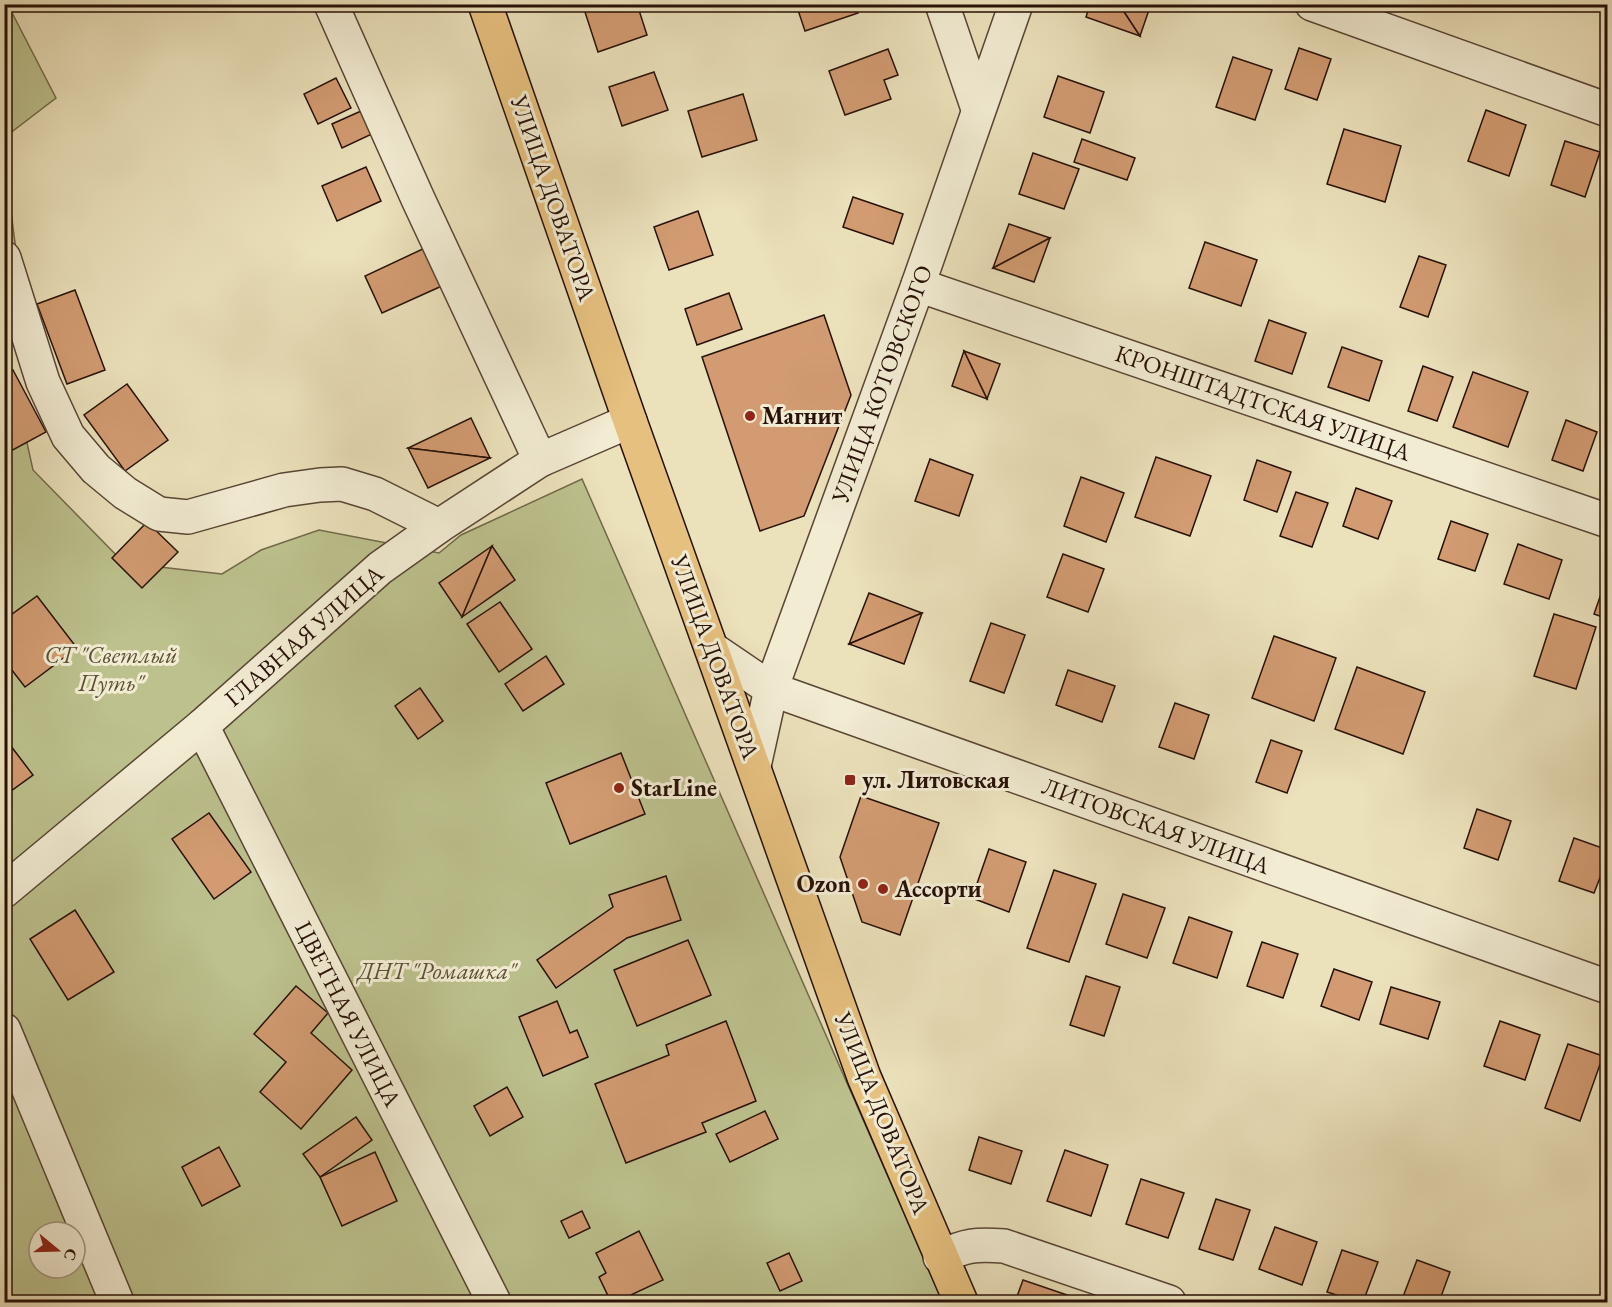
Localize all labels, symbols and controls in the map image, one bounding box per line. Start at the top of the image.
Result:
street label: УЛИЦА ДОВАТОРА [503,90,603,305]
street label: УЛИЦА КОТОВСКОГО [824,261,939,508]
street label: КРОНШТАДТСКАЯ УЛИЦА [1111,337,1415,468]
place label: Магнит [762,400,843,431]
marker: Магнит [743,409,757,423]
street label: УЛИЦА ДОВАТОРА [664,549,767,764]
street label: ГЛАВНАЯ УЛИЦА [218,558,390,713]
park label: СТ "Светлый Путь" [45,639,177,698]
place label: ул. Литовская [862,764,1010,796]
street label: ЛИТОВСКАЯ УЛИЦА [1038,770,1275,881]
place label: StarLine [631,772,717,803]
marker: ул. Литовская [843,773,857,787]
marker: StarLine [612,781,626,795]
place label: Ozon [797,868,851,899]
place label: Ассорти [894,873,982,904]
marker: Ozon [856,877,870,891]
marker: Ассорти [876,882,890,896]
street label: ЦВЕТНАЯ УЛИЦА [288,916,409,1112]
park label: ДНТ "Ромашка" [356,955,518,986]
street label: УЛИЦА ДОВАТОРА [827,1006,937,1219]
north arrow [27,1220,87,1280]
text: С [59,1246,82,1264]

